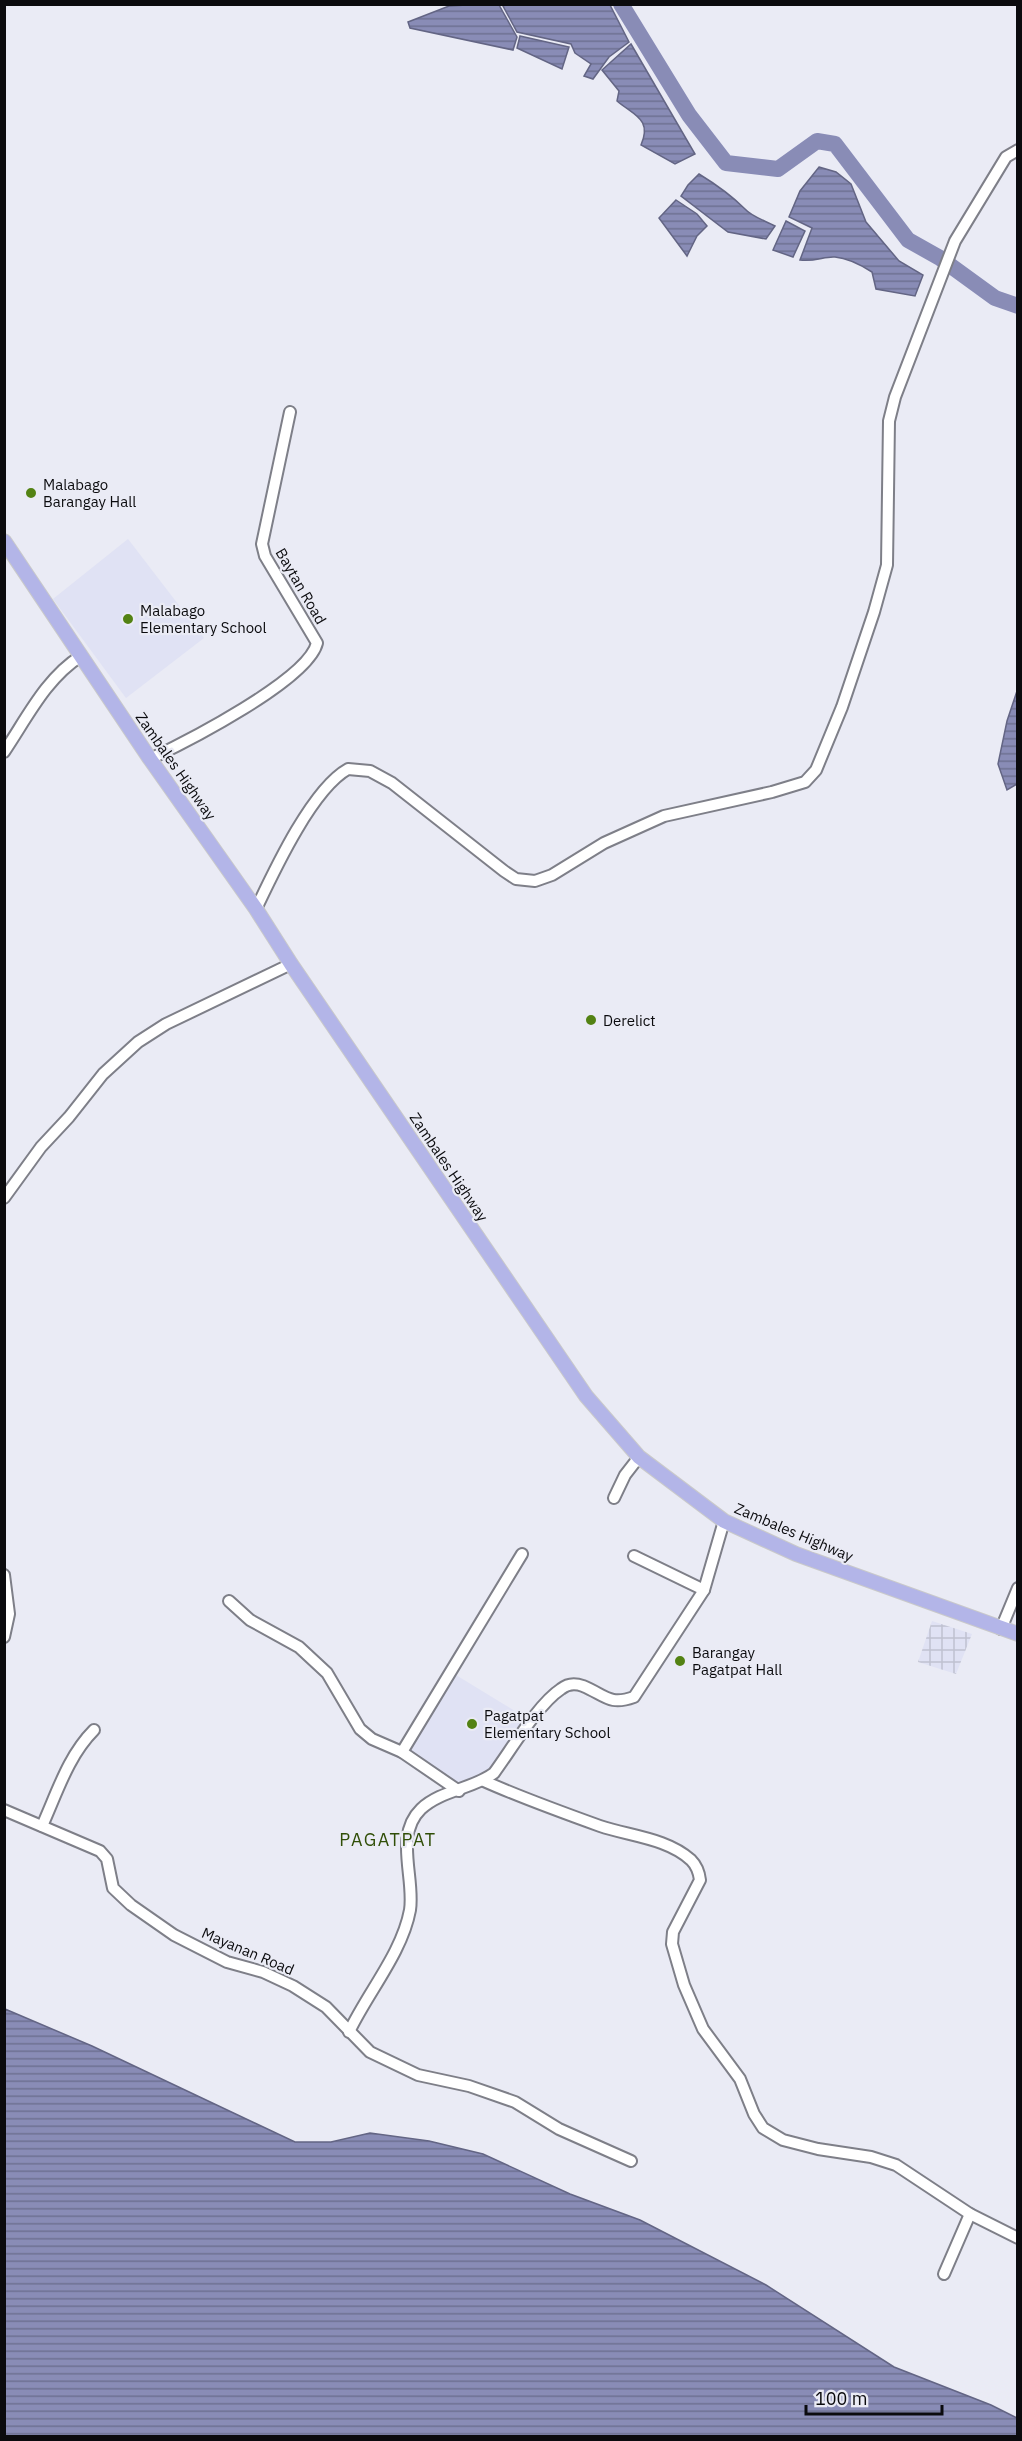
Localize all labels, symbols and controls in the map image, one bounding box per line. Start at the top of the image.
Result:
place label: Malabago Barangay Hall [43,475,136,511]
marker: Malabago Barangay Hall [24,486,38,500]
street label: Baytan Road [272,544,330,628]
place label: Malabago Elementary School [140,601,267,637]
marker: Malabago Elementary School [121,612,135,626]
street label: Zambales Highway [132,708,221,824]
place label: Derelict [603,1011,656,1030]
marker: Derelict [584,1013,598,1027]
street label: Zambales Highway [406,1109,493,1225]
street label: Zambales Highway [732,1498,857,1566]
place label: Barangay Pagatpat Hall [692,1643,782,1679]
marker: Barangay Pagatpat Hall [673,1654,687,1668]
place label: Pagatpat Elementary School [484,1706,611,1742]
marker: Pagatpat Elementary School [465,1717,479,1731]
district label: PAGATPAT [339,1828,437,1851]
street label: Mayanan Road [199,1923,297,1979]
scale bar [806,2378,942,2416]
text: 100 m [815,2387,867,2410]

